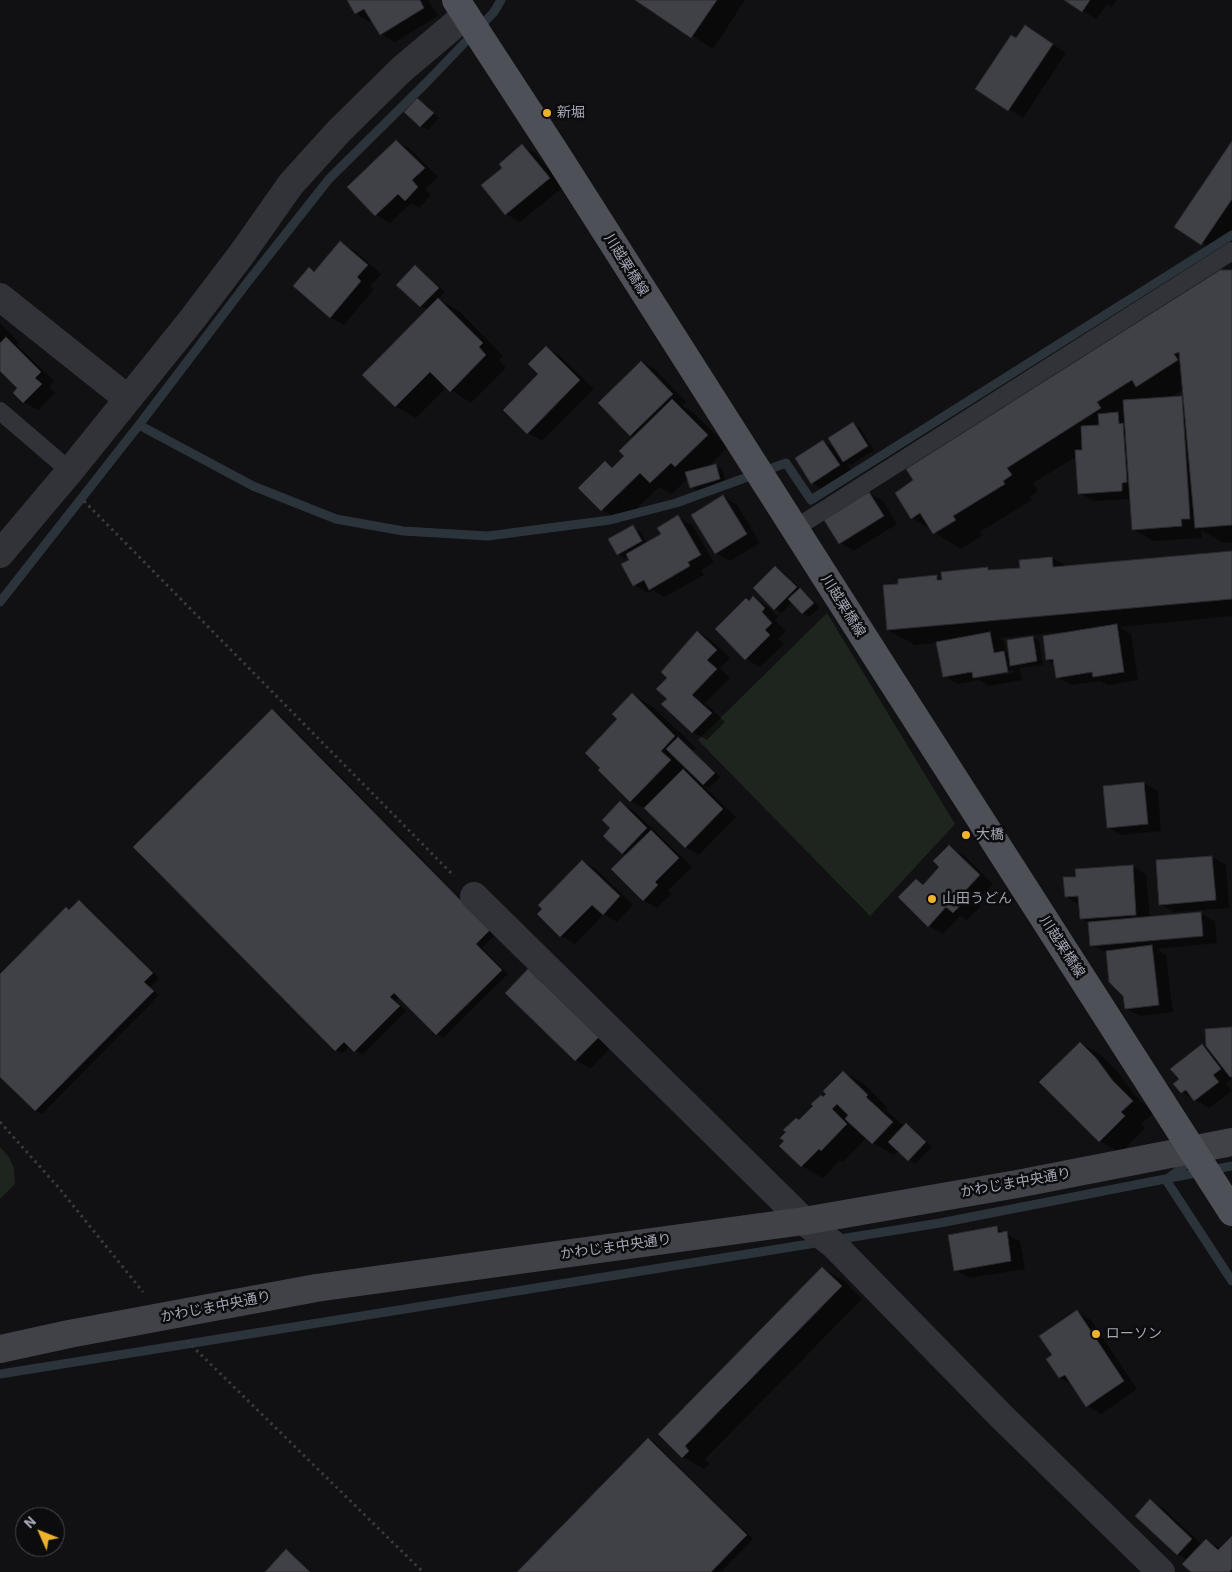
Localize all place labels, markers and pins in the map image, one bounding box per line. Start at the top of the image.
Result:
place label: 新堀 [557,105,585,121]
marker: 新堀 [541,107,553,119]
place label: 大橋 [976,827,1004,843]
marker: 大橋 [960,829,972,841]
place label: 山田うどん [942,891,1012,907]
marker: 山田うどん [926,893,938,905]
place label: ローソン [1106,1326,1162,1342]
marker: ローソン [1090,1328,1102,1340]

